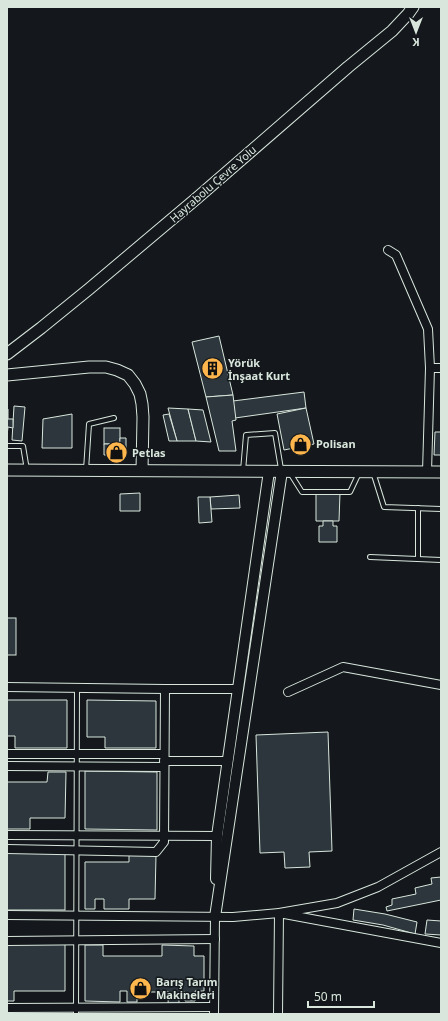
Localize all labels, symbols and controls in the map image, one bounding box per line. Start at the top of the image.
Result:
north arrow [396,12,436,52]
text: K [412,35,420,50]
street label: Hayrabolu Çevre Yolu [166,142,259,225]
place label: Yörük İnşaat Kurt [228,355,290,383]
building icon: Yörük İnşaat Kurt [199,356,225,382]
shop icon: Polisan [288,431,314,457]
place label: Polisan [316,436,356,451]
shop icon: Petlas [104,440,130,466]
place label: Petlas [132,445,166,460]
place label: Barış Tarım Makineleri [156,974,217,1002]
shop icon: Barış Tarım Makineleri [127,975,153,1001]
scale bar [308,983,374,1009]
text: 50 m [314,988,342,1005]

